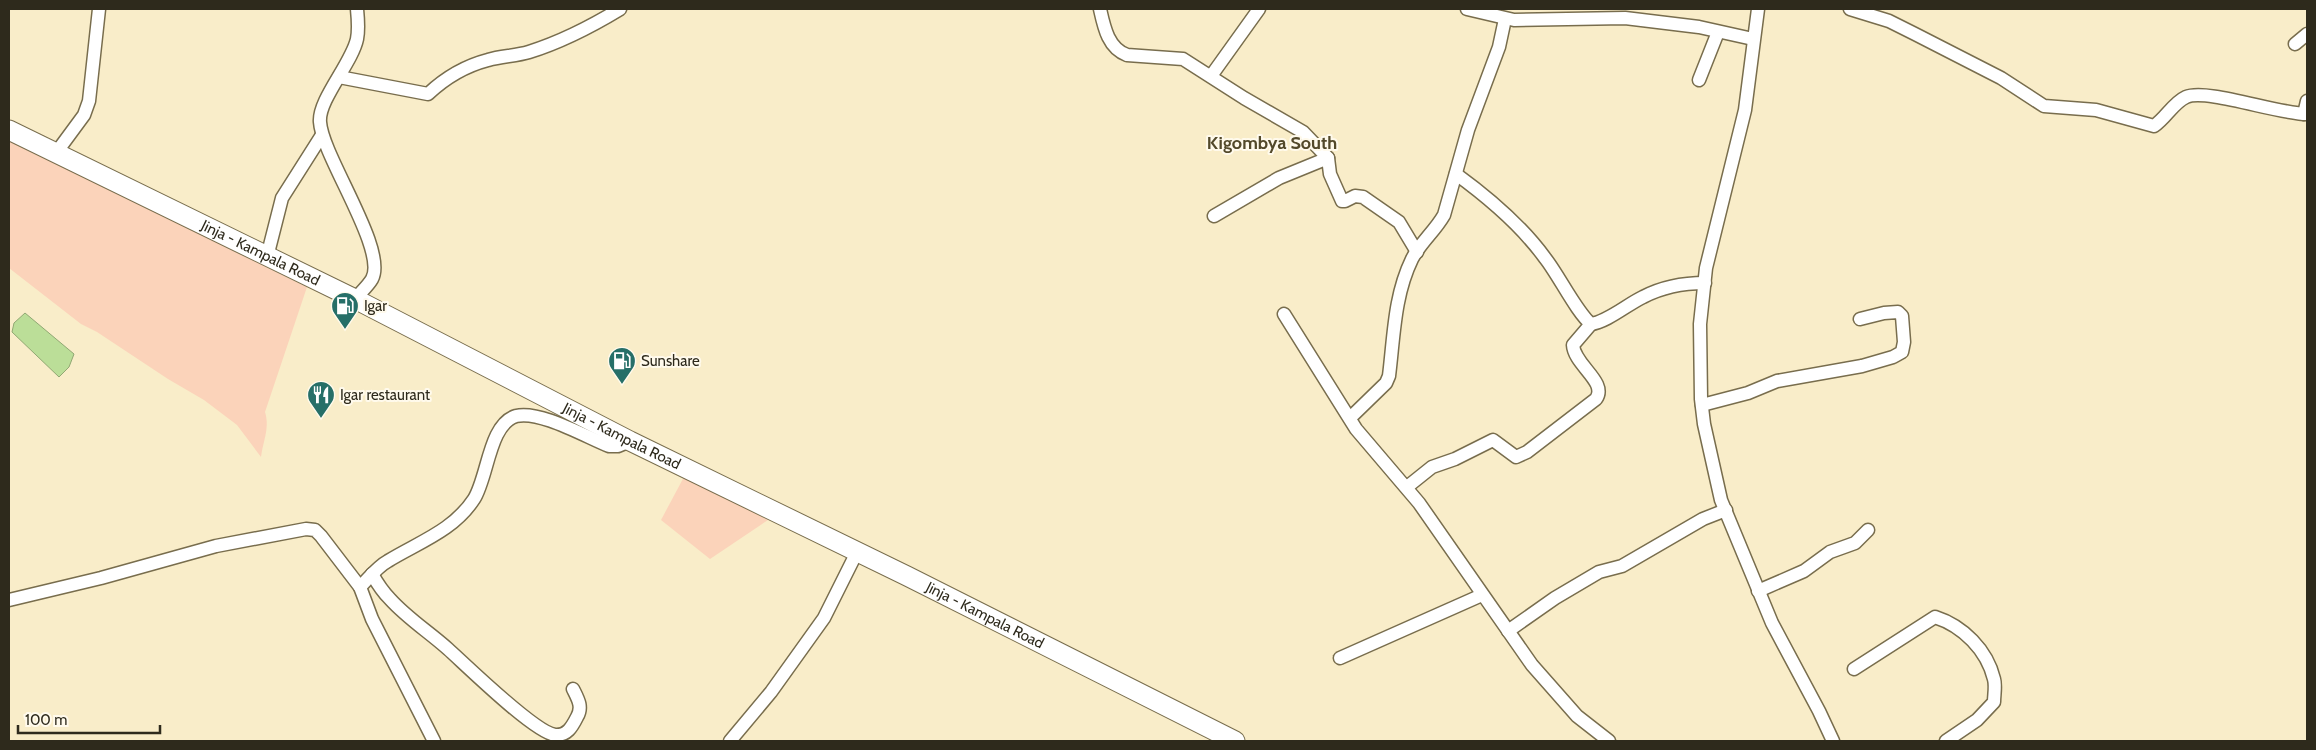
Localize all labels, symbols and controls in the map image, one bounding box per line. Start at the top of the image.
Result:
district label: Kigombya South [1207,132,1337,154]
street label: Jinja - Kampala Road [197,216,323,289]
fuel station icon: Igar [330,291,360,330]
place label: Igar [364,297,387,315]
fuel station icon: Sunshare [607,346,637,385]
place label: Sunshare [641,352,700,370]
restaurant icon: Igar restaurant [306,380,336,419]
place label: Igar restaurant [340,386,430,404]
street label: Jinja - Kampala Road [559,398,684,473]
street label: Jinja - Kampala Road [922,578,1047,652]
scale bar [18,702,160,734]
text: 100 m [25,711,67,729]

